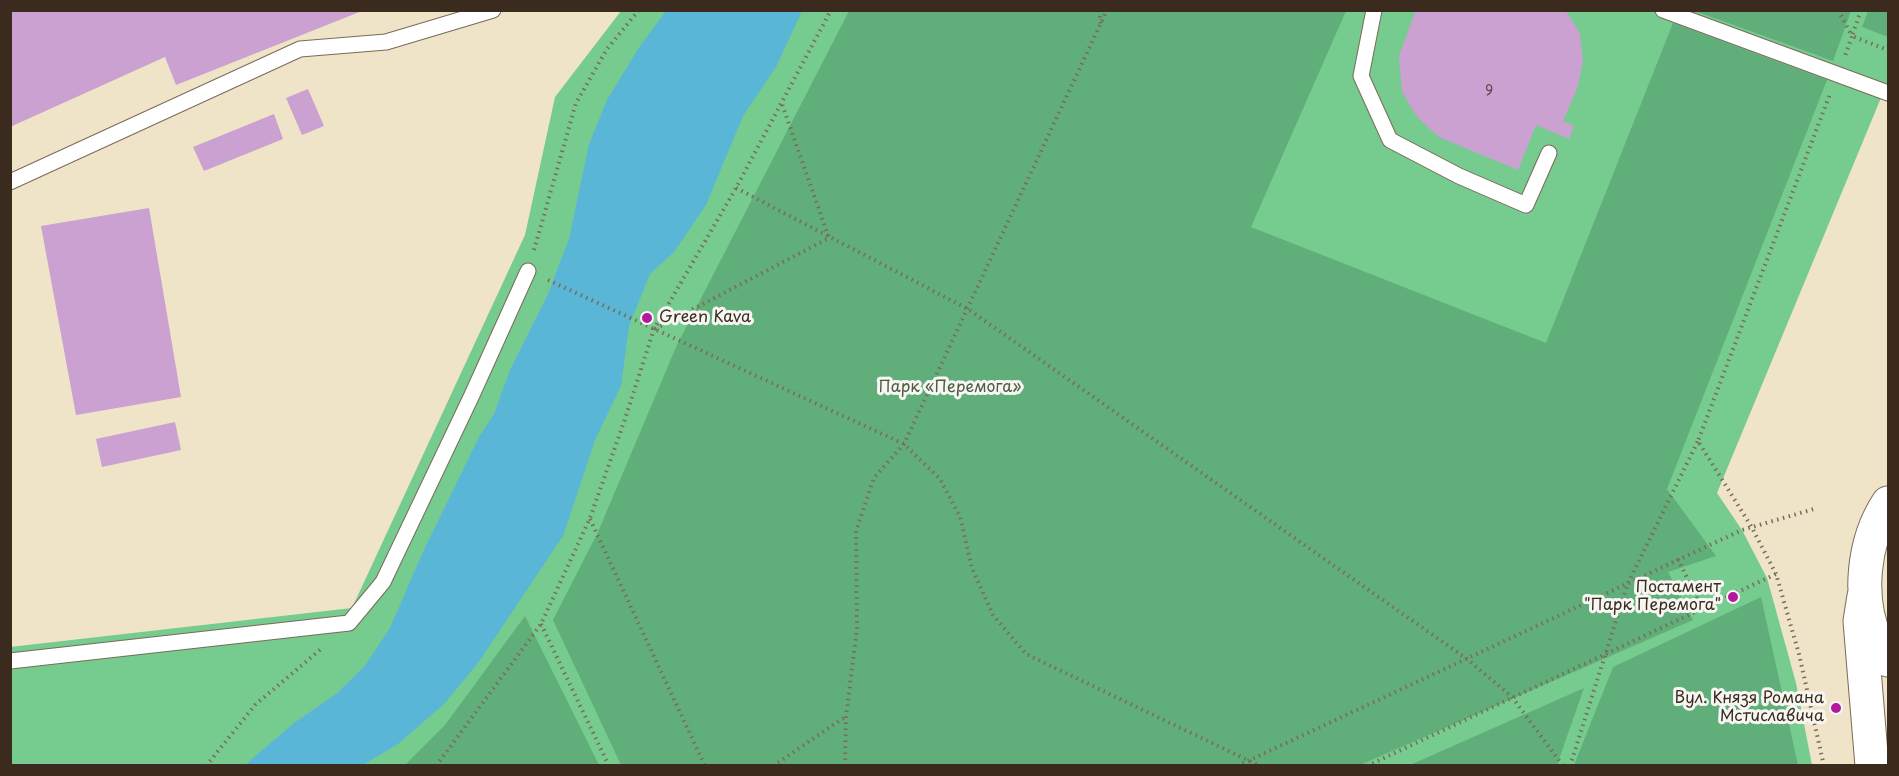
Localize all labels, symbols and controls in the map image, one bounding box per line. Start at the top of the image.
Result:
house number: 9 [1485,83,1493,99]
place label: Green Kava [659,308,751,328]
marker: Green Kava [640,311,654,325]
park label: Парк «Перемога» [879,378,1021,398]
place label: Постамент "Парк Перемога" [1584,578,1721,616]
marker: Постамент "Парк Перемога" [1726,590,1740,604]
place label: Вул. Князя Романа Мстиславича [1675,689,1824,727]
marker: Вул. Князя Романа Мстиславича [1829,701,1843,715]

